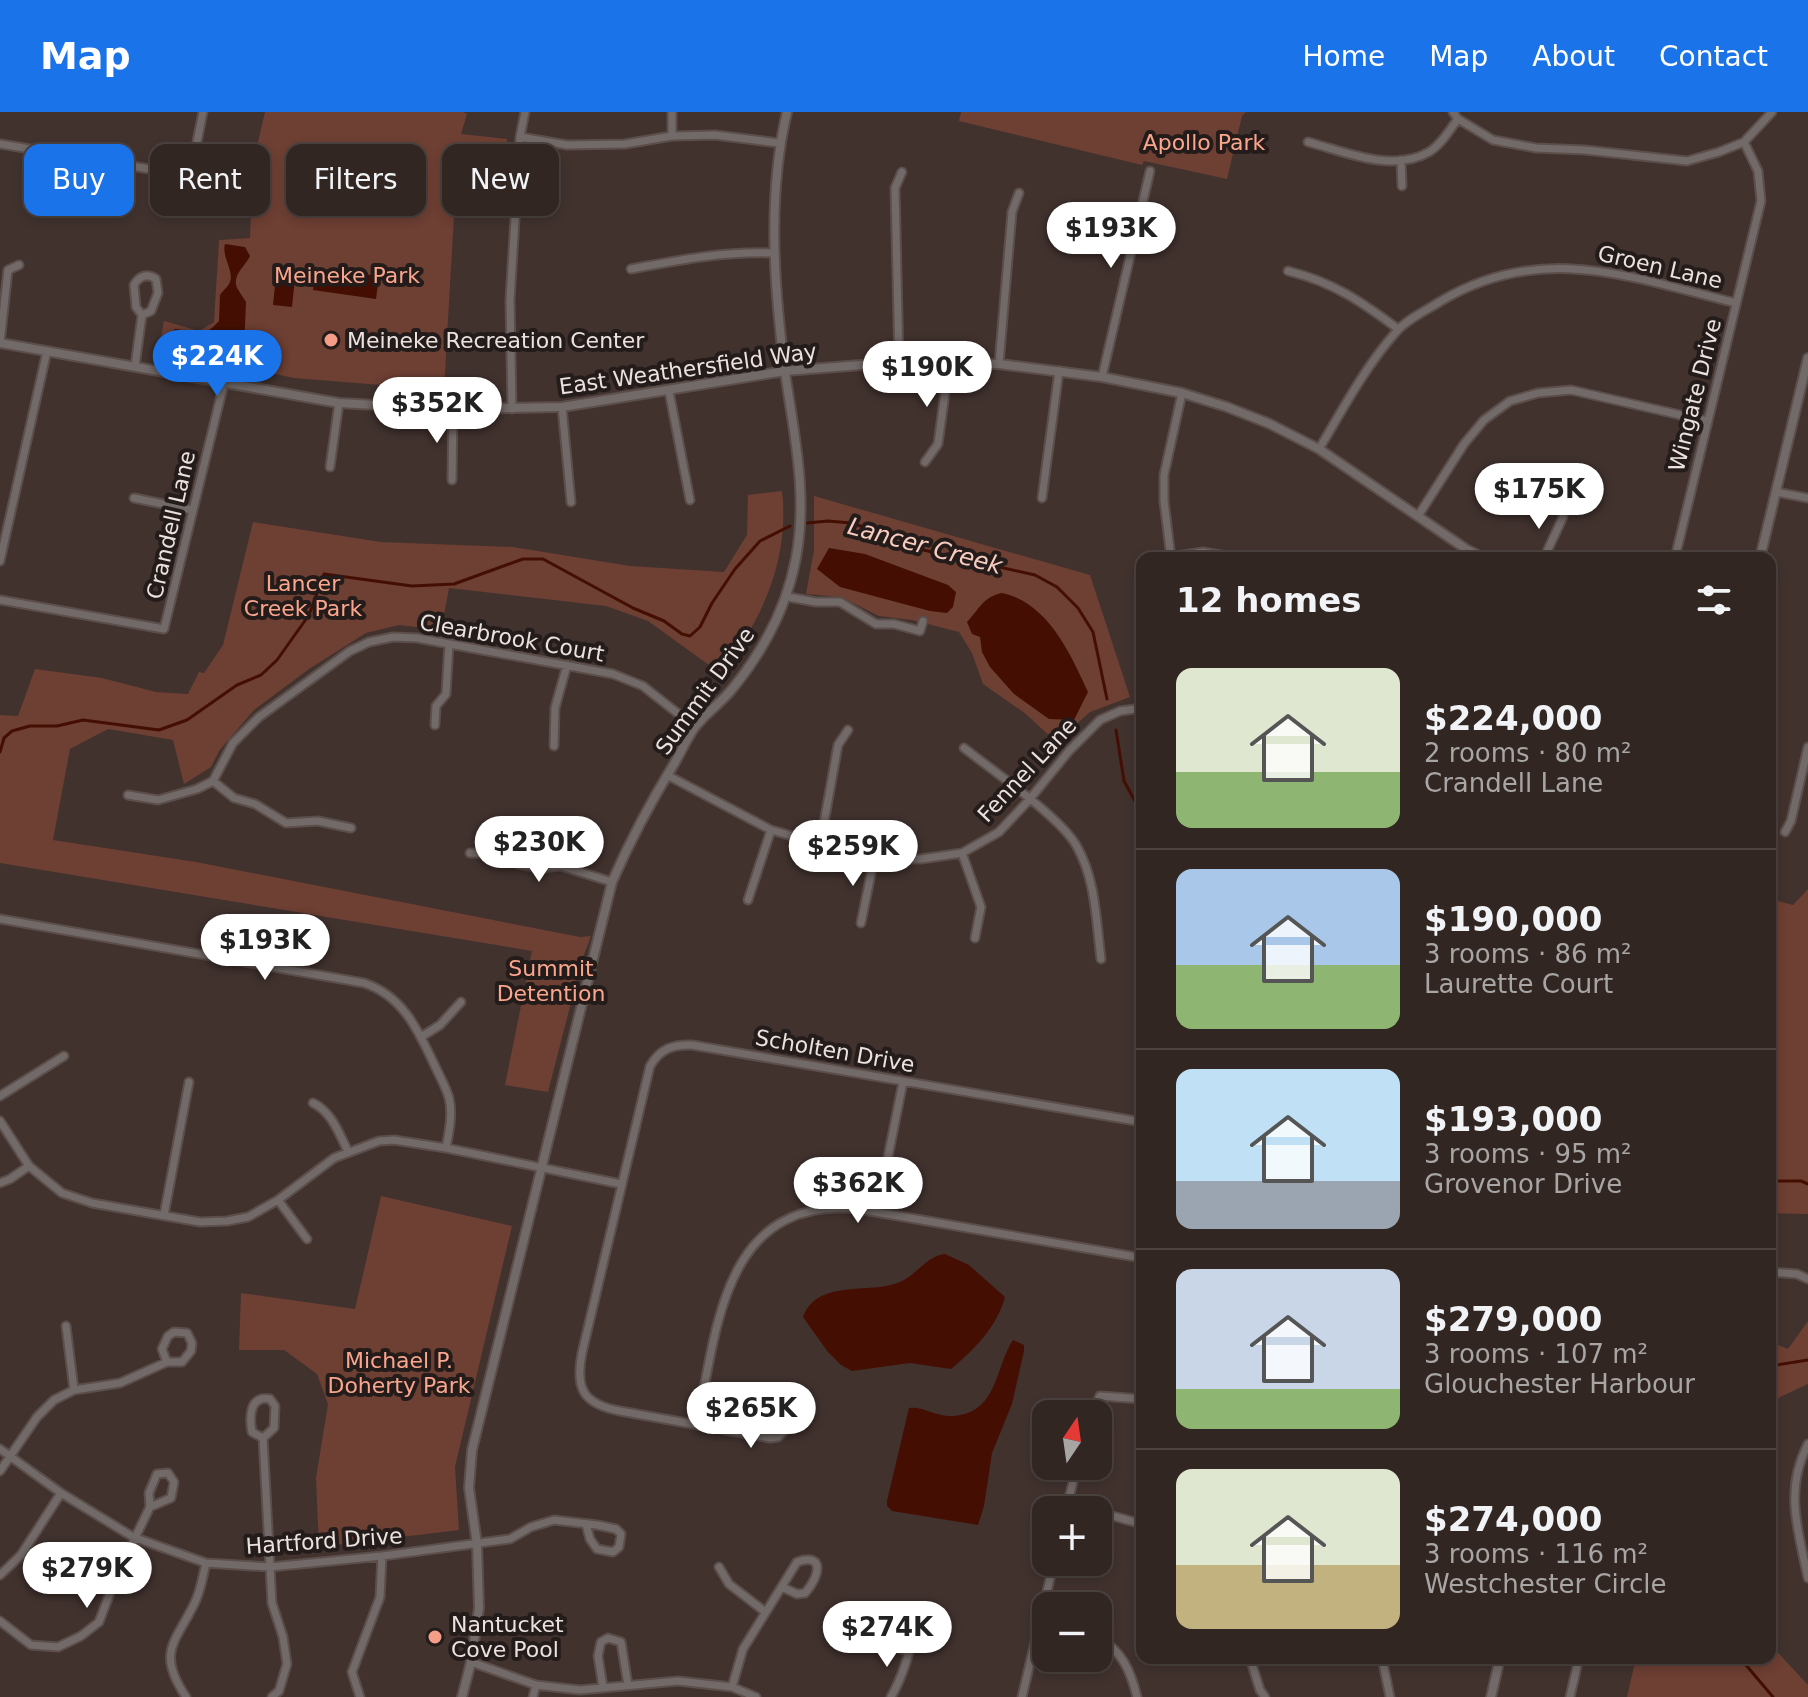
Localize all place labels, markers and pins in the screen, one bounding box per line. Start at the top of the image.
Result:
pin: $193K [1055,202,1167,270]
place label: Meineke Recreation Center [347,328,645,353]
pin: $224K [161,330,273,398]
marker: Meineke Recreation Center [322,331,340,349]
pin: $190K [871,341,983,409]
pin: $352K [381,377,493,445]
pin: $175K [1483,463,1595,531]
pin: $230K [483,816,595,884]
pin: $259K [797,820,909,888]
pin: $193K [209,914,321,982]
pin: $362K [802,1157,914,1225]
pin: $265K [695,1382,807,1450]
pin: $279K [31,1542,143,1610]
pin: $274K [831,1601,943,1669]
place label: Nantucket Cove Pool [451,1612,564,1662]
marker: Nantucket Cove Pool [426,1628,444,1646]

